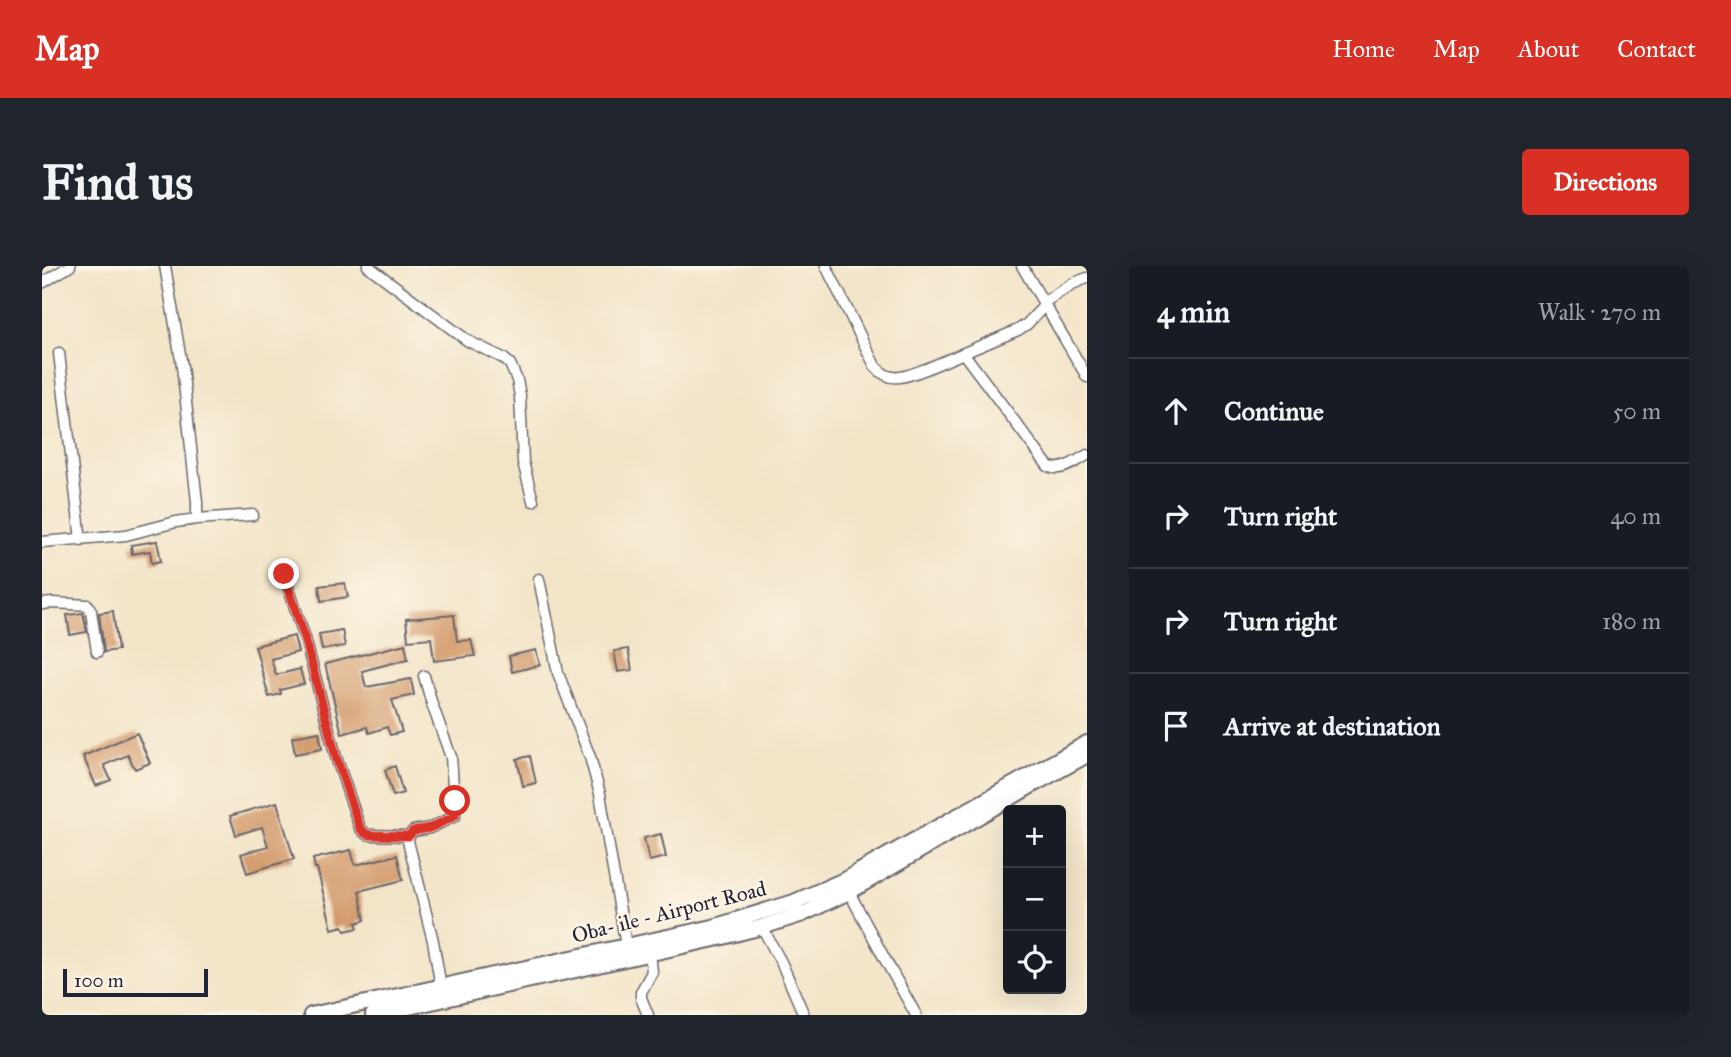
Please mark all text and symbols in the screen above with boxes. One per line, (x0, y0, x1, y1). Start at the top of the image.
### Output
text: Map (35, 29, 99, 69)
text: Home (1332, 34, 1395, 64)
text: Map (1433, 34, 1480, 64)
text: About (1518, 34, 1579, 64)
text: Contact (1617, 34, 1696, 64)
button: Directions (1522, 149, 1689, 215)
text: Find us (42, 153, 193, 212)
text: 4 min (1157, 294, 1230, 330)
text: Walk · 270 m (1538, 298, 1661, 326)
icon: ahead (1157, 392, 1195, 430)
text: Continue (1224, 395, 1324, 427)
text: 50 m (1613, 397, 1661, 425)
icon: right (1157, 497, 1195, 535)
text: Turn right (1224, 500, 1337, 532)
text: 40 m (1611, 502, 1661, 530)
route end (268, 558, 299, 589)
icon: right (1157, 602, 1195, 640)
text: Turn right (1224, 605, 1337, 637)
text: 180 m (1602, 607, 1661, 635)
icon: arrive (1157, 707, 1195, 745)
text: Arrive at destination (1224, 710, 1441, 742)
route start (439, 785, 470, 816)
map controls (1003, 805, 1066, 994)
button: + (1003, 805, 1066, 868)
button: − (1003, 868, 1066, 931)
street label: Oba- ile - Airport Road (569, 875, 769, 949)
button: locate (1003, 931, 1066, 994)
scale bar (63, 966, 208, 998)
text: 100 m (74, 969, 124, 992)

